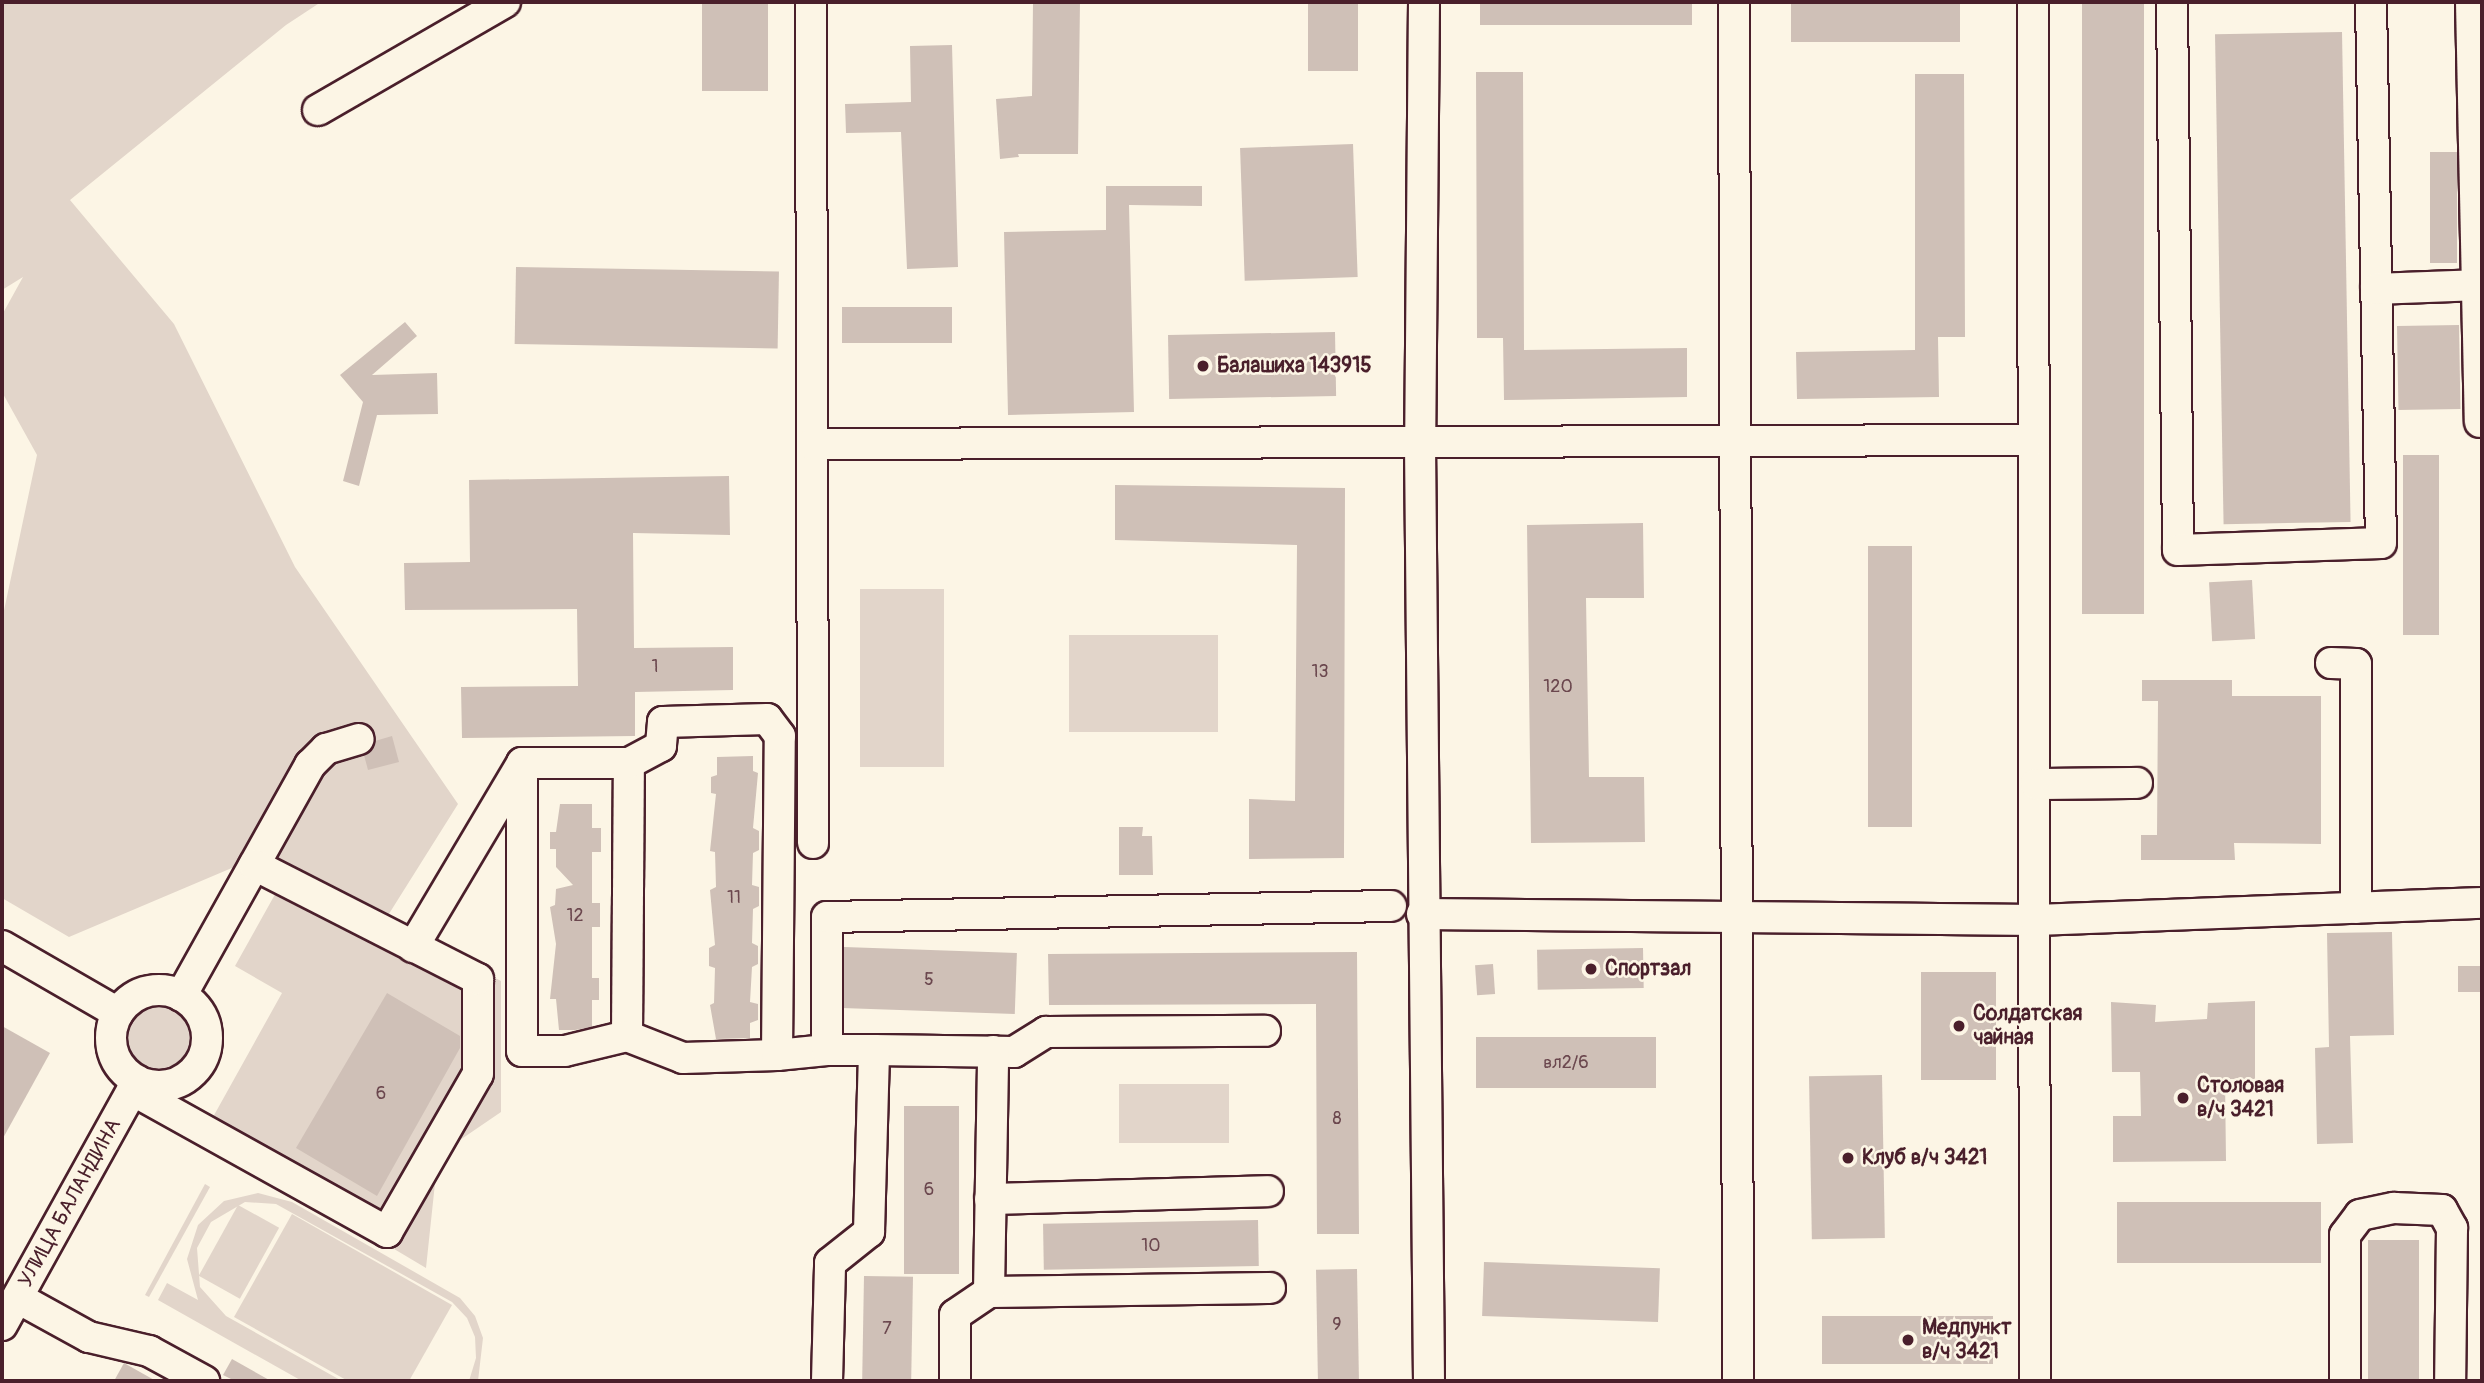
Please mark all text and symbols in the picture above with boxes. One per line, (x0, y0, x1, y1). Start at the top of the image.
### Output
place label: Балашиха 143915 (1217, 353, 1372, 379)
marker: Балашиха 143915 (1195, 358, 1211, 374)
house number: 1 (651, 656, 659, 678)
house number: 13 (1311, 661, 1329, 683)
house number: 120 (1543, 676, 1573, 698)
house number: 11 (727, 887, 741, 909)
house number: 12 (566, 905, 584, 927)
place label: Спортзал (1605, 956, 1691, 982)
marker: Спортзал (1583, 961, 1599, 977)
house number: 5 (924, 969, 934, 991)
place label: Солдатская чайная (1973, 1001, 2082, 1051)
marker: Солдатская чайная (1951, 1018, 1967, 1034)
house number: вл2/6 (1543, 1052, 1589, 1074)
place label: Столовая в/ч 3421 (2197, 1073, 2284, 1123)
house number: 6 (376, 1083, 386, 1105)
marker: Столовая в/ч 3421 (2175, 1090, 2191, 1106)
house number: 8 (1332, 1108, 1342, 1130)
street label: УЛИЦА БАЛАНДИНА (13, 1114, 127, 1292)
place label: Клуб в/ч 3421 (1862, 1145, 1988, 1171)
marker: Клуб в/ч 3421 (1840, 1150, 1856, 1166)
house number: 6 (924, 1179, 934, 1201)
house number: 10 (1141, 1235, 1161, 1257)
house number: 9 (1332, 1314, 1342, 1336)
place label: Медпункт в/ч 3421 (1922, 1315, 2012, 1365)
house number: 7 (882, 1318, 892, 1340)
marker: Медпункт в/ч 3421 (1900, 1332, 1916, 1348)

